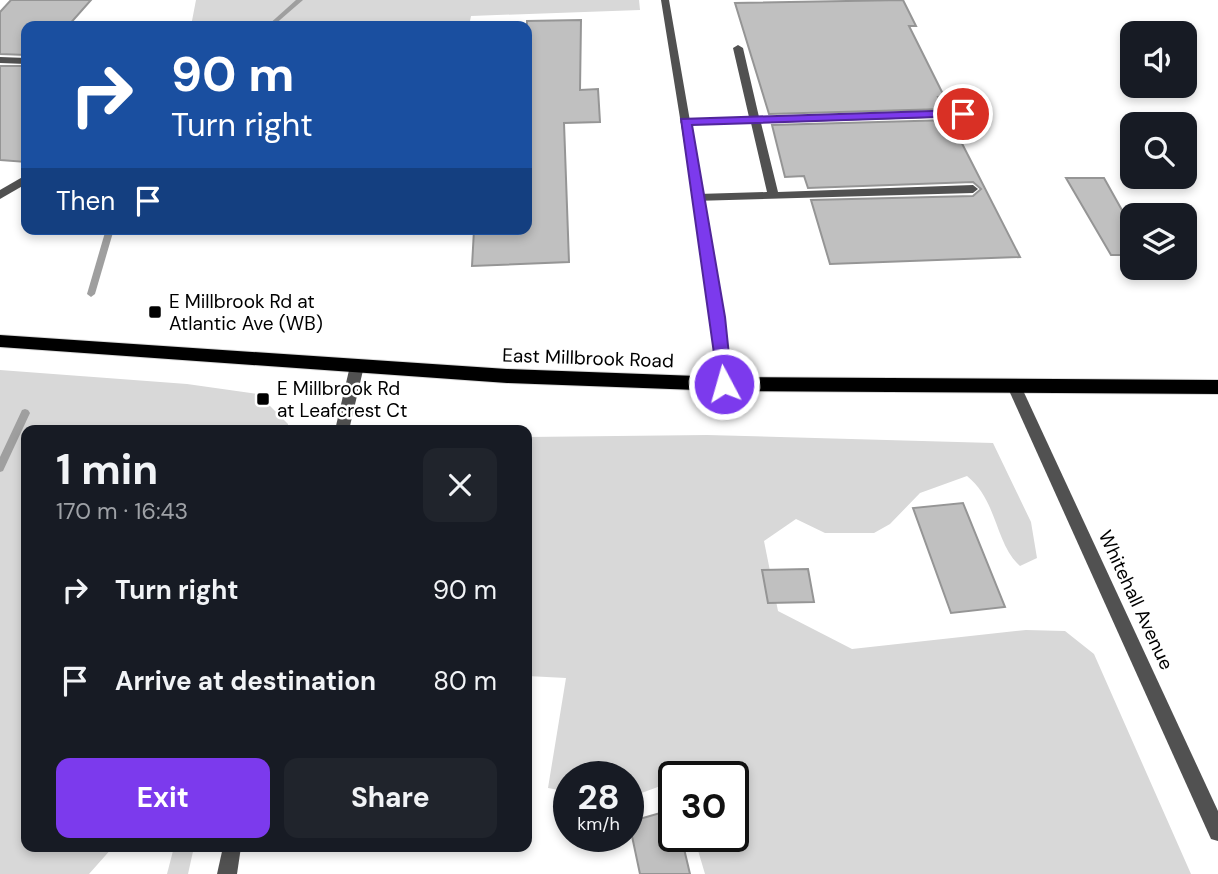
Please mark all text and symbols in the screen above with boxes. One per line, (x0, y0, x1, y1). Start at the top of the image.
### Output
map controls (1120, 21, 1197, 280)
button: sound (1120, 21, 1197, 98)
text: 90 m (171, 42, 294, 106)
icon: right (56, 49, 147, 140)
pin (933, 84, 993, 144)
icon: arrive (944, 95, 982, 133)
text: Turn right (171, 104, 313, 146)
button: search (1120, 112, 1197, 189)
icon: arrive (129, 182, 167, 220)
text: Then (56, 184, 115, 218)
button: layers (1120, 203, 1197, 280)
place label: E Millbrook Rd at Atlantic Ave (WB) (169, 289, 323, 336)
marker: E Millbrook Rd at Atlantic Ave (WB) (147, 304, 163, 320)
street label: East Millbrook Road (502, 343, 674, 373)
position arrow (687, 347, 761, 421)
place label: E Millbrook Rd at Leafcrest Ct (277, 376, 407, 423)
marker: E Millbrook Rd at Leafcrest Ct (255, 391, 271, 407)
text: 1 min (56, 442, 158, 497)
button: close (423, 448, 497, 522)
text: 170 m · 16:43 (56, 496, 188, 526)
street label: Whitehall Avenue (1093, 526, 1179, 674)
icon: right (56, 571, 94, 609)
text: Turn right (115, 573, 239, 607)
text: 90 m (433, 573, 497, 607)
icon: arrive (56, 662, 94, 700)
text: Arrive at destination (115, 664, 376, 698)
text: 80 m (433, 664, 497, 698)
button: Exit (56, 758, 270, 838)
button: Share (284, 758, 497, 838)
speed limit sign: 30 (658, 761, 749, 852)
text: 28 (577, 774, 620, 820)
text: km/h (577, 812, 620, 836)

